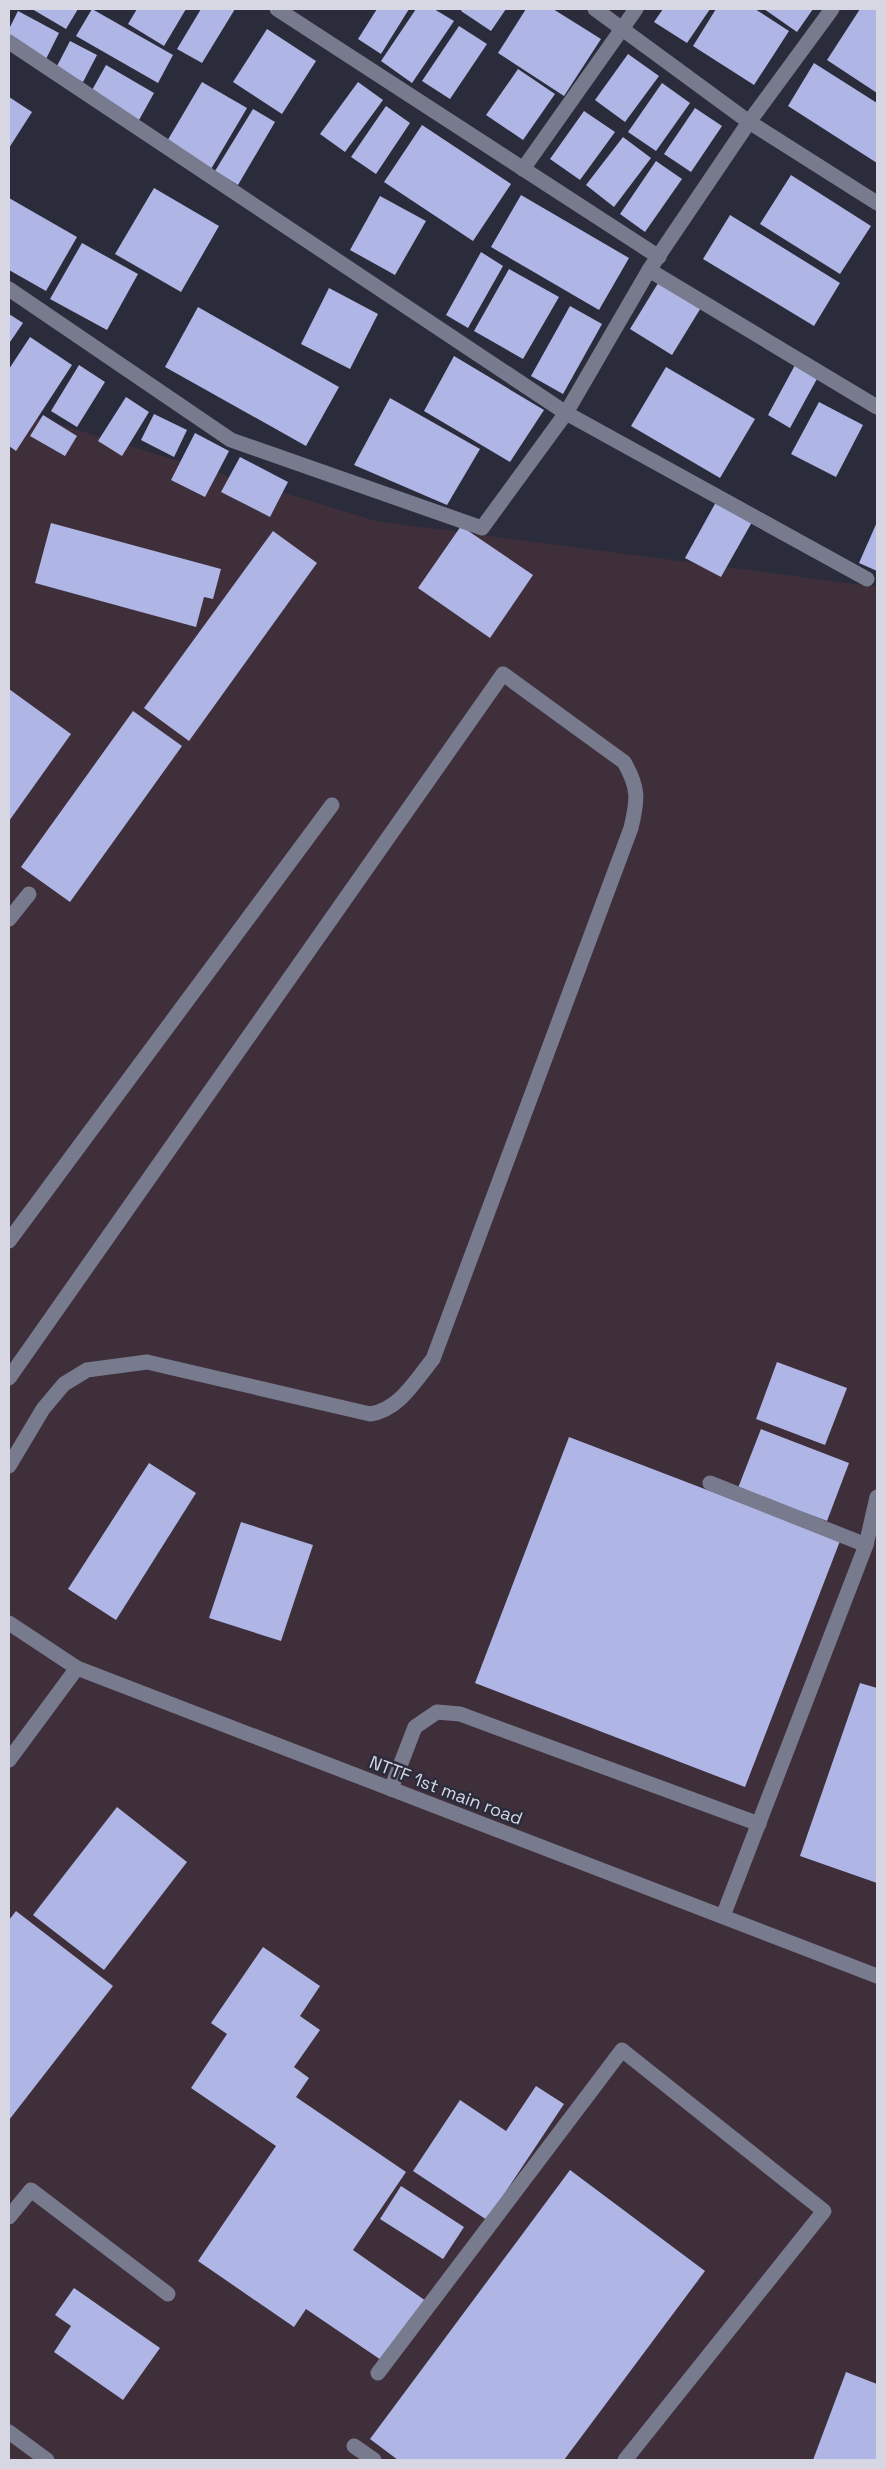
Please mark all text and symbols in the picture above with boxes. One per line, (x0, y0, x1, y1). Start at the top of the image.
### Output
street label: NTTF 1st main road (366, 1750, 526, 1830)

